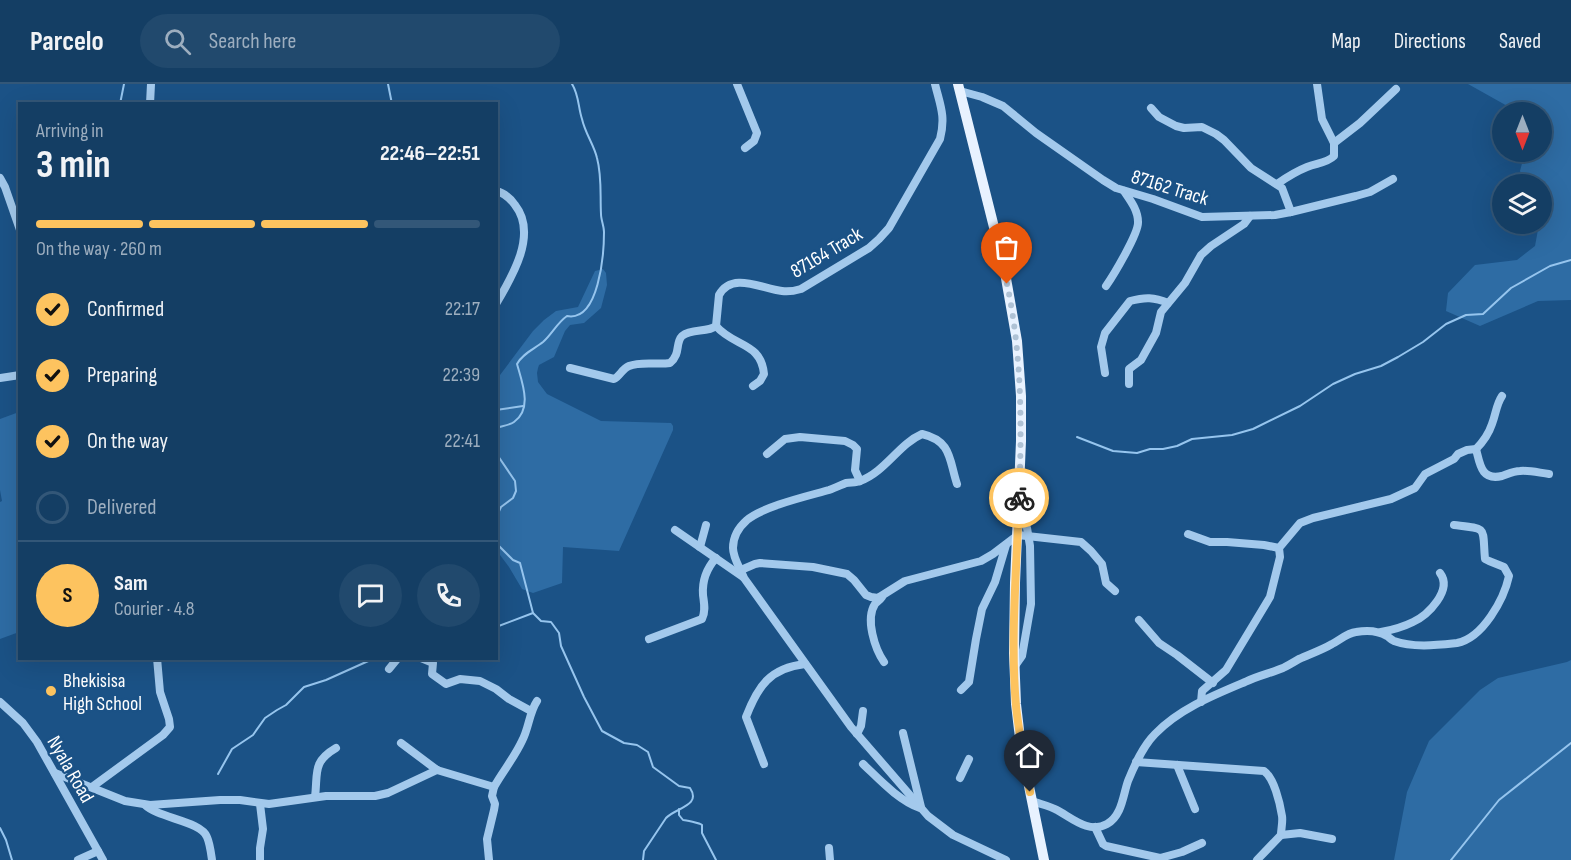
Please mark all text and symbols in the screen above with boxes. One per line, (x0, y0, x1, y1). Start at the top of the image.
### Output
search box (140, 14, 560, 68)
text: Parcelo (30, 25, 104, 58)
icon: search (161, 25, 194, 58)
text: Search here (209, 28, 296, 55)
text: Map (1331, 29, 1361, 54)
text: Directions (1394, 29, 1466, 54)
text: Saved (1499, 29, 1541, 54)
north arrow (1492, 102, 1552, 162)
map controls (1492, 102, 1552, 234)
text: Arriving in (36, 119, 104, 143)
text: 22:46–22:51 (380, 140, 480, 167)
text: 3 min (36, 142, 111, 189)
street label: 87162 Track (1128, 165, 1212, 211)
button: layers (1492, 174, 1552, 234)
street label: 87164 Track (786, 222, 867, 284)
pin (981, 222, 1032, 284)
icon: bag (990, 231, 1023, 264)
text: On the way · 260 m (36, 237, 162, 261)
icon: check (36, 293, 69, 326)
text: Confirmed (87, 296, 164, 323)
text: 22:17 (445, 297, 480, 321)
icon: check (36, 359, 69, 392)
text: Preparing (87, 362, 157, 389)
text: 22:39 (442, 363, 480, 387)
icon: check (36, 425, 69, 458)
text: On the way (87, 428, 168, 455)
text: 22:41 (444, 429, 480, 453)
courier (989, 468, 1049, 528)
icon: bike (1003, 482, 1036, 515)
text: Delivered (87, 494, 156, 521)
button: chat (339, 564, 402, 627)
button: phone (417, 564, 480, 627)
text: Sam (114, 570, 148, 597)
text: S (63, 582, 72, 609)
text: Courier · 4.8 (114, 597, 195, 621)
place label: Bhekisisa High School (63, 669, 142, 716)
marker: Bhekisisa High School (44, 684, 58, 698)
pin (1004, 730, 1055, 792)
street label: Nyala Road (41, 732, 99, 807)
icon: home (1013, 739, 1046, 772)

